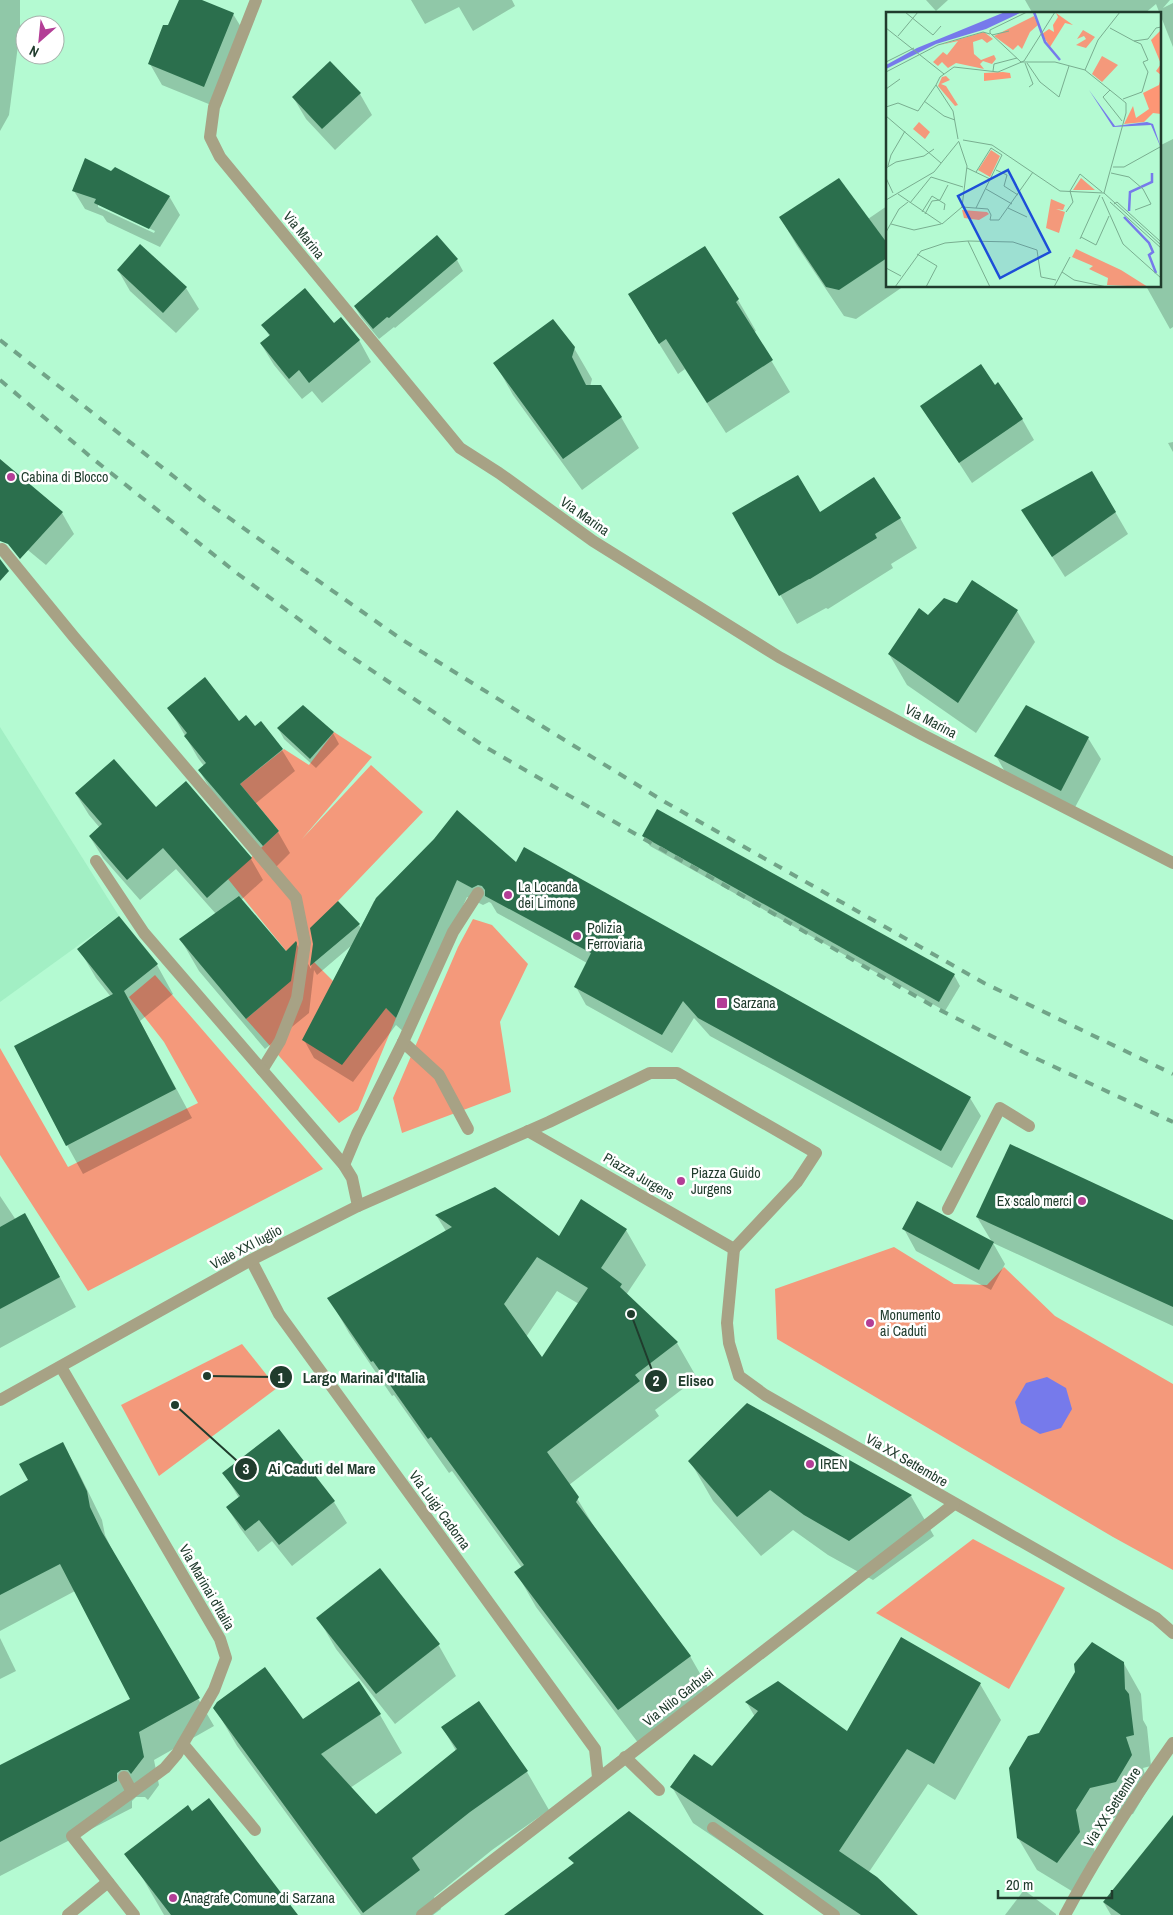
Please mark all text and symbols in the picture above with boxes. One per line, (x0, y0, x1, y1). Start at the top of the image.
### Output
inset map (886, 12, 1160, 288)
north arrow (15, 15, 65, 65)
text: N (26, 42, 42, 61)
street label: Via Marina (279, 208, 329, 263)
place label: Cabina di Blocco (21, 468, 108, 486)
marker: Cabina di Blocco (5, 471, 17, 483)
street label: Via Marina (557, 493, 614, 540)
street label: Via Marina (902, 700, 960, 742)
place label: La Locanda dei Limone (518, 878, 579, 912)
marker: La Locanda dei Limone (502, 889, 514, 901)
place label: Polizia Ferroviaria (587, 919, 643, 953)
marker: Polizia Ferroviaria (571, 930, 583, 942)
place label: Sarzana (733, 994, 776, 1012)
marker: Sarzana (715, 996, 729, 1010)
street label: Piazza Jurgens (600, 1148, 678, 1204)
place label: Piazza Guido Jurgens (691, 1164, 761, 1198)
marker: Piazza Guido Jurgens (675, 1175, 687, 1187)
place label: Ex scalo merci (997, 1192, 1072, 1210)
marker: Ex scalo merci (1076, 1195, 1088, 1207)
street label: Viale XXI luglio (207, 1221, 285, 1273)
place label: Monumento ai Caduti (880, 1306, 941, 1340)
marker: Monumento ai Caduti (864, 1317, 876, 1329)
callout: Largo Marinai d'Italia (268, 1362, 436, 1392)
callout: Eliseo (643, 1366, 724, 1396)
text: 1 (278, 1367, 285, 1388)
text: Largo Marinai d'Italia (303, 1367, 425, 1388)
text: 2 (653, 1370, 660, 1391)
text: Eliseo (678, 1370, 714, 1391)
street label: Via XX Settembre (863, 1429, 951, 1491)
callout: Ai Caduti del Mare (234, 1454, 386, 1484)
place label: IREN (820, 1455, 847, 1473)
text: 3 (243, 1458, 250, 1479)
text: Ai Caduti del Mare (268, 1458, 376, 1479)
marker: IREN (804, 1458, 816, 1470)
street label: Via Luigi Cadorna (405, 1467, 475, 1553)
street label: Via Marinai d'Italia (175, 1541, 239, 1634)
street label: Via Nilo Garbusi (639, 1664, 717, 1730)
street label: Via XX Settembre (1079, 1764, 1145, 1850)
scale bar (998, 1868, 1112, 1900)
text: 20 m (1006, 1874, 1033, 1895)
place label: Anagrafe Comune di Sarzana (182, 1889, 336, 1907)
marker: Anagrafe Comune di Sarzana (167, 1892, 179, 1904)

